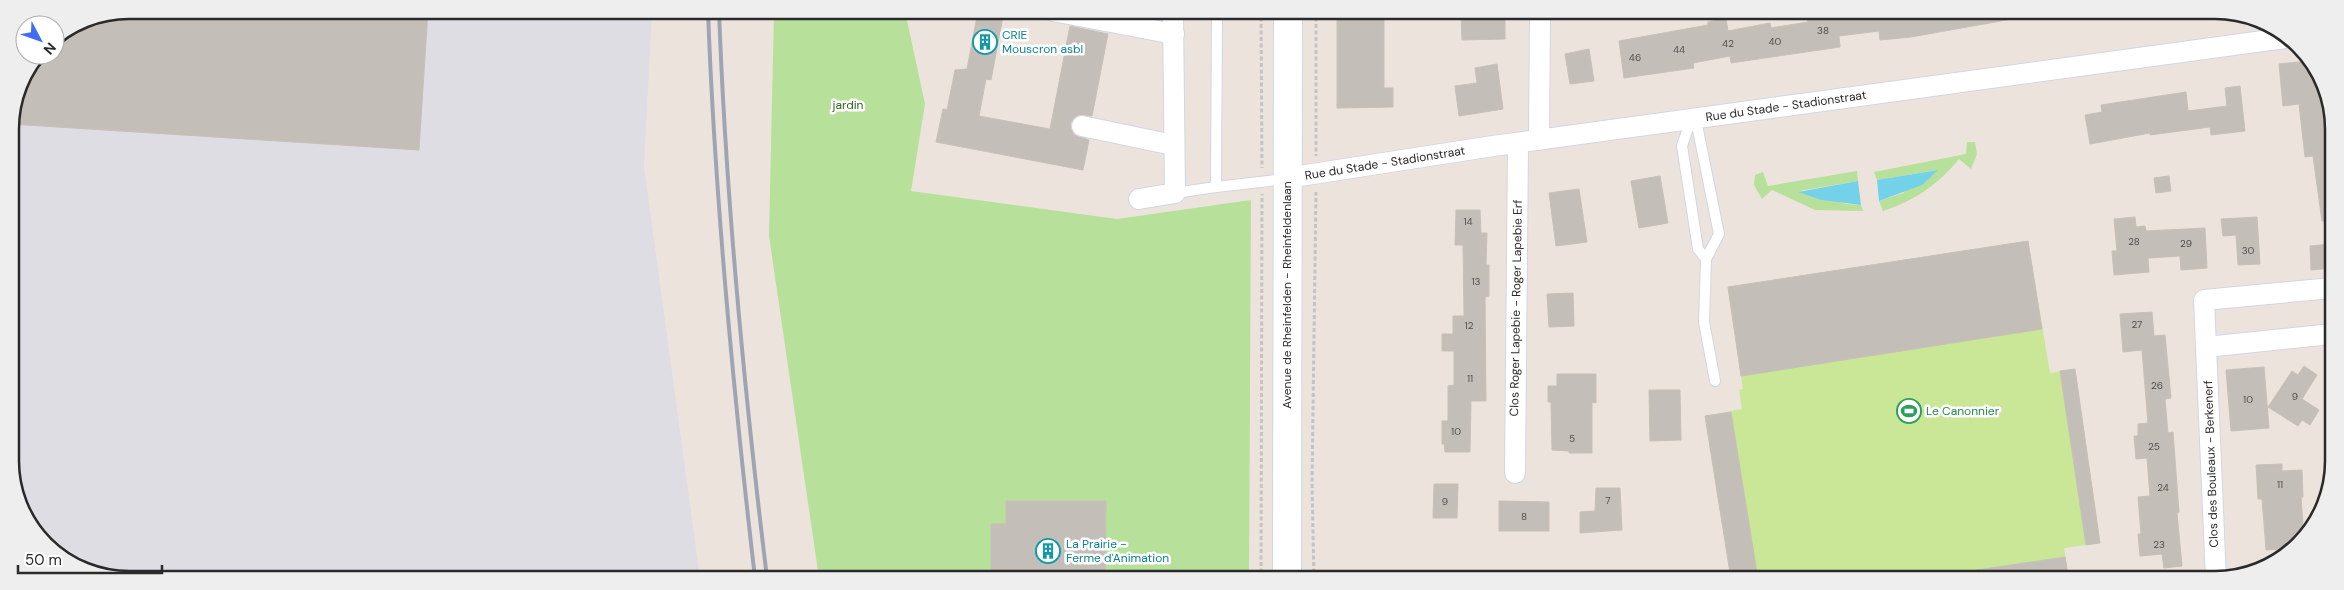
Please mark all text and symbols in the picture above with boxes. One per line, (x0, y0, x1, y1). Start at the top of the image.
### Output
north arrow (15, 15, 65, 65)
house number: 38 (1817, 24, 1829, 37)
place label: CRIE Mouscron asbl (1002, 27, 1083, 57)
building icon: CRIE Mouscron asbl (972, 29, 998, 55)
house number: 40 (1769, 35, 1782, 48)
house number: 42 (1722, 37, 1734, 50)
text: N (40, 39, 60, 58)
house number: 44 (1673, 43, 1685, 56)
house number: 46 (1629, 51, 1641, 64)
street label: Rue du Stade - Stadionstraat (1705, 87, 1868, 125)
park label: jardin (832, 97, 864, 113)
street label: Rue du Stade - Stadionstraat (1304, 142, 1467, 184)
street label: Avenue de Rheinfelden - Rheinfeldenlaan (1279, 181, 1295, 409)
street label: Clos Roger Lapebie - Roger Lapebie Erf (1506, 199, 1526, 417)
house number: 14 (1463, 215, 1473, 228)
house number: 28 (2128, 235, 2140, 248)
house number: 29 (2180, 237, 2192, 250)
house number: 30 (2242, 244, 2255, 257)
house number: 13 (1471, 275, 1481, 288)
house number: 27 (2132, 318, 2142, 331)
house number: 12 (1465, 319, 1474, 332)
house number: 11 (1467, 372, 1473, 385)
house number: 26 (2151, 379, 2163, 392)
street label: Clos des Bouleaux - Berkenerf (2200, 380, 2222, 548)
house number: 9 (2292, 390, 2298, 403)
house number: 10 (2243, 393, 2253, 406)
sports icon: Le Canonnier (1896, 398, 1922, 424)
place label: Le Canonnier (1926, 403, 2000, 419)
house number: 10 (1451, 425, 1461, 438)
house number: 5 (1569, 432, 1575, 445)
house number: 25 (2148, 440, 2160, 453)
house number: 11 (2277, 478, 2283, 491)
house number: 24 (2157, 481, 2169, 494)
house number: 7 (1605, 494, 1611, 507)
house number: 9 (1442, 495, 1448, 508)
house number: 8 (1521, 510, 1527, 523)
place label: La Prairie - Ferme d'Animation (1066, 536, 1169, 566)
building icon: La Prairie - Ferme d'Animation (1035, 538, 1061, 564)
house number: 23 (2153, 538, 2165, 551)
scale bar (18, 542, 161, 574)
text: 50 m (25, 550, 62, 570)

